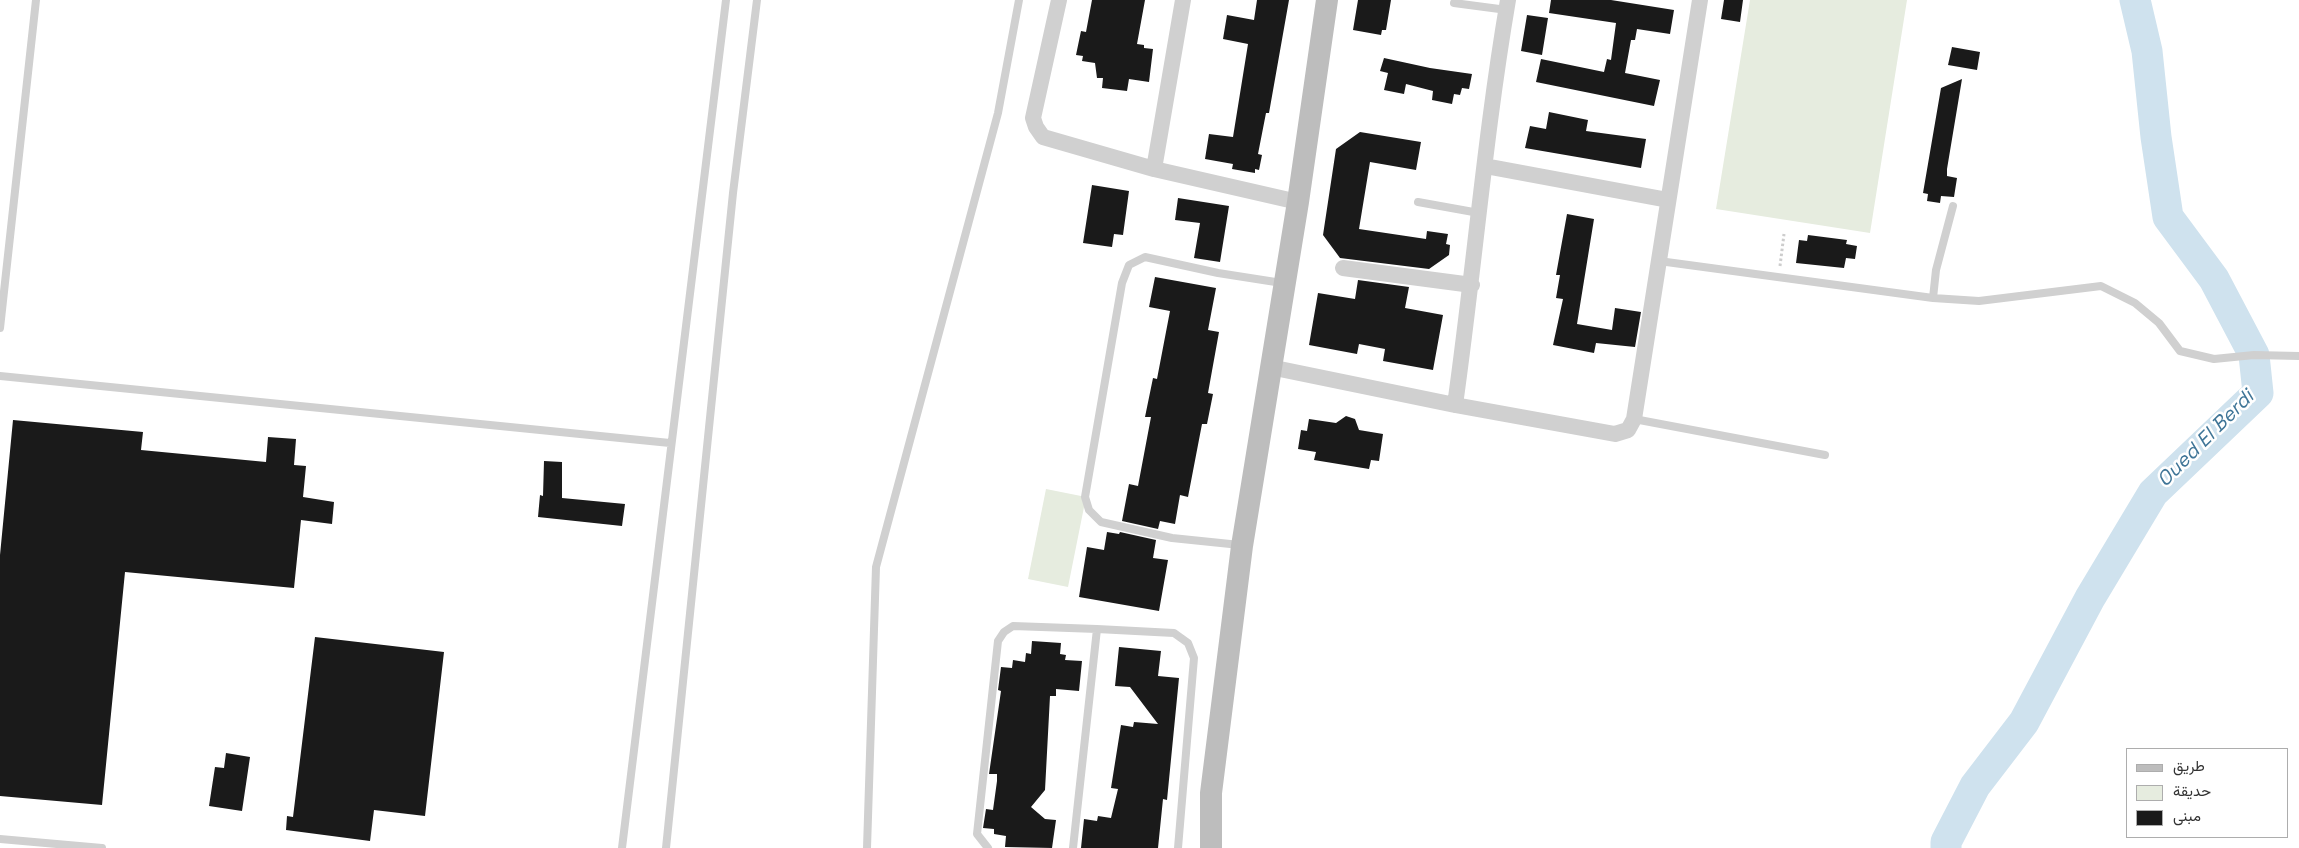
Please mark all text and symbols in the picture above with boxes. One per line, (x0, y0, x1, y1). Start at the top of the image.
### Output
water label: Oued El Berdi (2153, 386, 2259, 492)
legend (2126, 748, 2289, 838)
text: طريق (2173, 756, 2205, 775)
text: حديقة (2173, 781, 2211, 800)
text: مبنى (2173, 806, 2201, 825)

